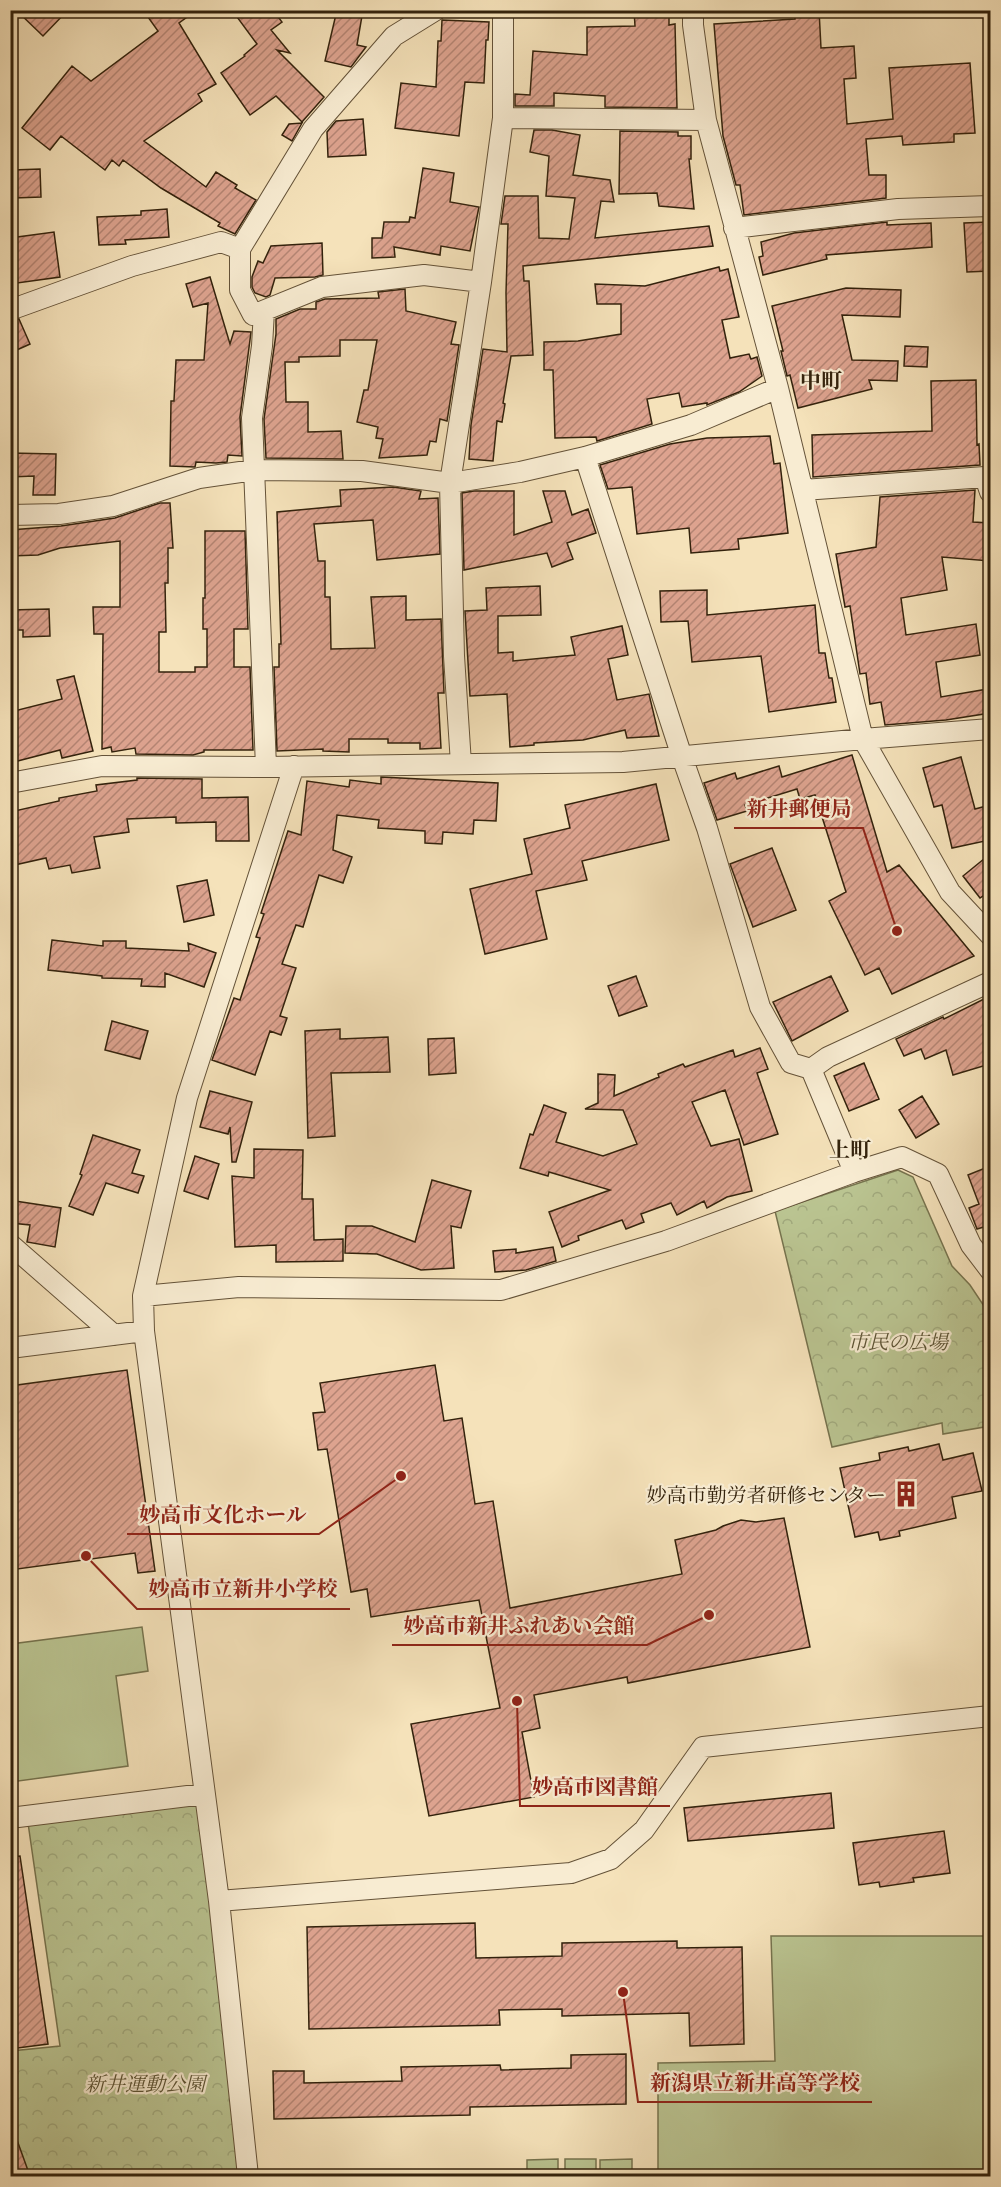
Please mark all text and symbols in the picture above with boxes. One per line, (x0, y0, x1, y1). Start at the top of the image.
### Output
district label: 中町 (800, 365, 842, 396)
callout: 新井郵便局 (734, 789, 863, 828)
text: 新井郵便局 (747, 793, 852, 824)
district label: 上町 (829, 1134, 871, 1165)
park label: 市民の広場 (848, 1327, 950, 1356)
building icon: 妙高市勤労者研修センター (891, 1479, 921, 1509)
place label: 妙高市勤労者研修センター (647, 1480, 886, 1509)
callout: 妙高市文化ホール (127, 1495, 319, 1534)
text: 妙高市文化ホール (139, 1499, 307, 1530)
callout: 妙高市立新井小学校 (137, 1570, 350, 1609)
text: 妙高市立新井小学校 (149, 1573, 338, 1604)
callout: 妙高市新井ふれあい会館 (392, 1606, 647, 1645)
text: 妙高市新井ふれあい会館 (404, 1610, 635, 1641)
callout: 妙高市図書館 (520, 1767, 670, 1806)
text: 妙高市図書館 (532, 1771, 658, 1802)
callout: 新潟県立新井高等学校 (638, 2063, 872, 2102)
text: 新潟県立新井高等学校 (650, 2067, 860, 2098)
park label: 新井運動公園 (85, 2069, 208, 2098)

